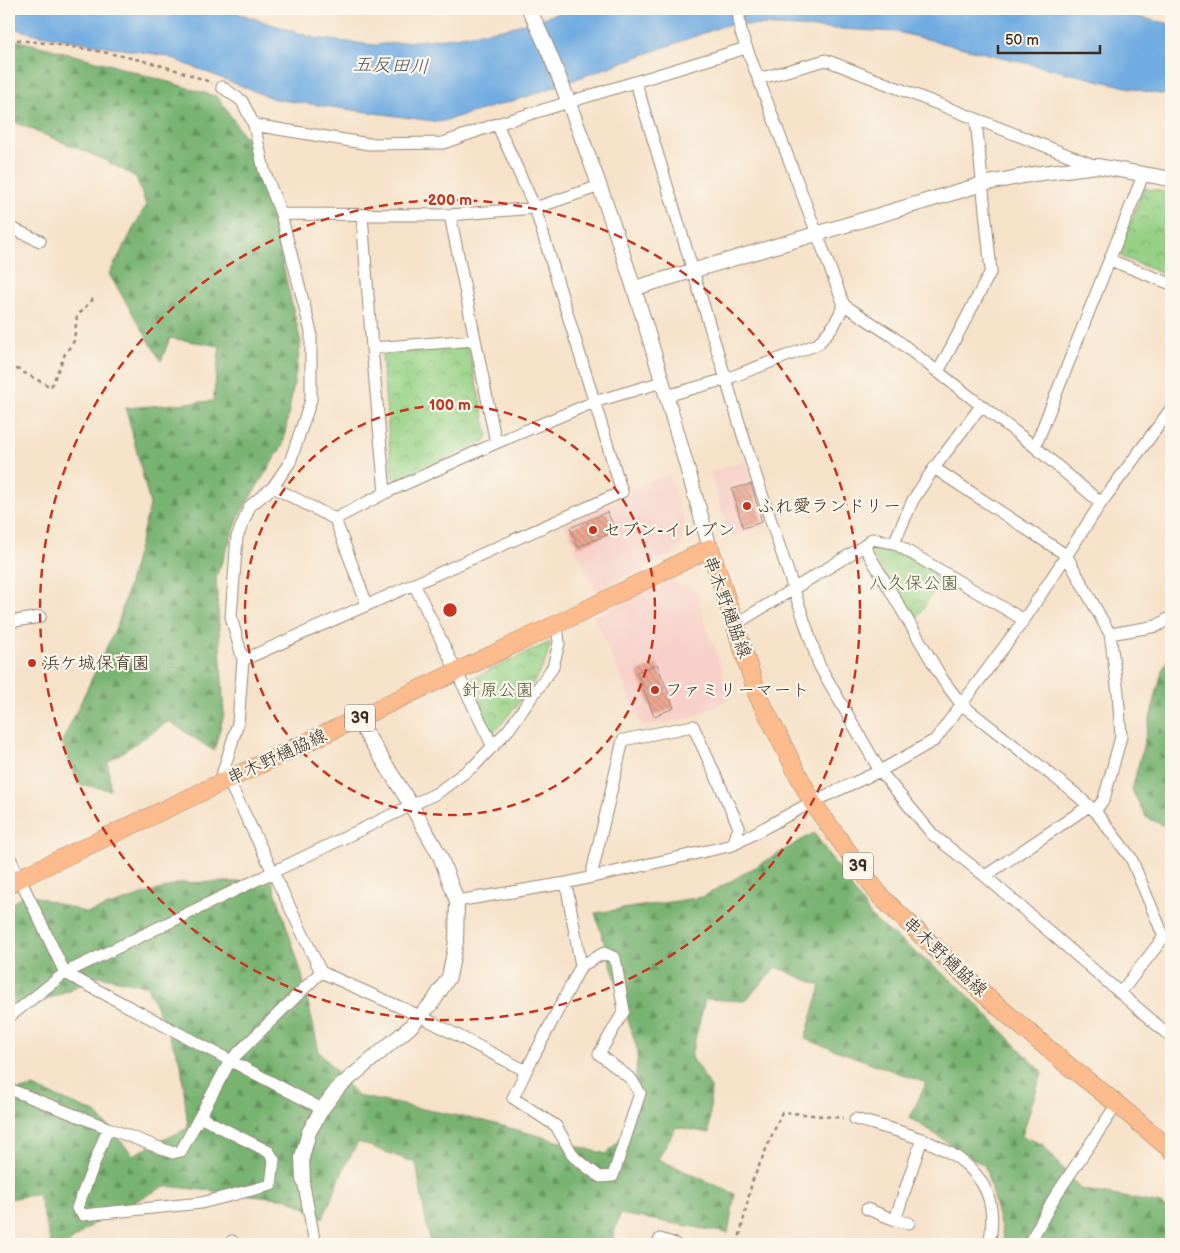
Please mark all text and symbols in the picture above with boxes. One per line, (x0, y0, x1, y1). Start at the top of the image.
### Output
scale bar (998, 22, 1100, 54)
text: 50 m (1005, 31, 1039, 50)
water label: 五反田川 (353, 53, 429, 79)
text: 200 m (428, 191, 472, 210)
text: 100 m (429, 396, 471, 415)
place label: ふれ愛ランドリー (757, 496, 901, 517)
marker: ふれ愛ランドリー (741, 500, 753, 512)
place label: セブン-イレブン (603, 520, 736, 541)
marker: セブン-イレブン (587, 524, 599, 536)
street label: 串木野樋脇線 (699, 553, 755, 661)
park label: 八久保公園 (869, 573, 959, 594)
centre of rings (441, 601, 459, 619)
place label: 浜ケ城保育園 (42, 653, 150, 674)
marker: 浜ケ城保育園 (26, 657, 38, 669)
park label: 針原公園 (462, 680, 534, 701)
place label: ファミリーマート (665, 680, 809, 701)
marker: ファミリーマート (649, 684, 661, 696)
road number: 39 (345, 704, 375, 731)
street label: 串木野樋脇線 (224, 725, 330, 789)
road number: 39 (843, 852, 873, 879)
street label: 串木野樋脇線 (898, 912, 992, 1002)

